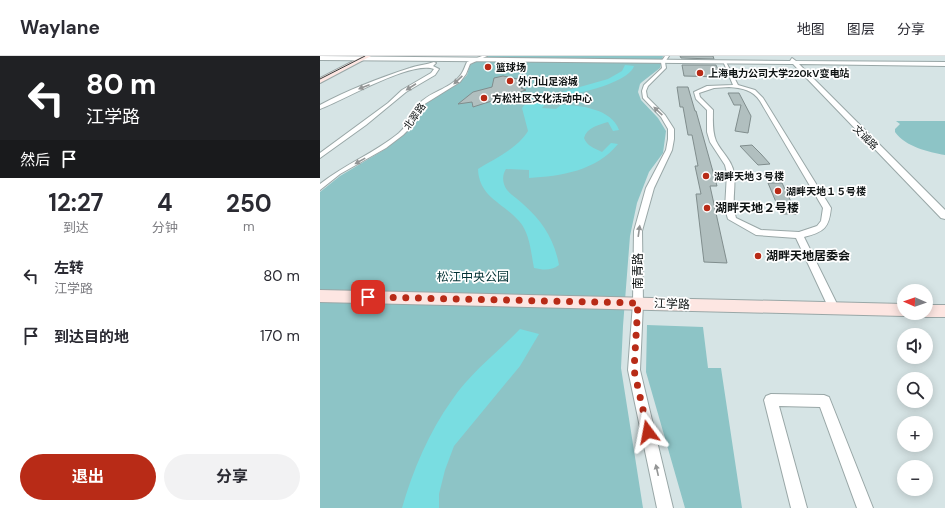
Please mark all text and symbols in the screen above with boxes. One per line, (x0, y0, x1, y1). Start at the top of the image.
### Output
text: Waylane (20, 15, 100, 40)
text: 地图 (797, 20, 825, 38)
text: 图层 (847, 20, 875, 38)
text: 分享 (897, 20, 925, 38)
place label: 篮球场 (496, 61, 526, 74)
marker: 篮球场 (483, 62, 493, 72)
text: 80 m (86, 66, 156, 103)
place label: 上海电力公司大学220kV变电站 (708, 67, 849, 80)
marker: 上海电力公司大学220kV变电站 (695, 68, 705, 78)
icon: left (20, 72, 72, 124)
place label: 外门山足浴城 (518, 75, 578, 88)
one-way arrow (453, 76, 463, 85)
marker: 外门山足浴城 (505, 76, 515, 86)
one-way arrow (406, 83, 416, 91)
one-way arrow (358, 85, 370, 91)
place label: 方松社区文化活动中心 (492, 92, 592, 105)
marker: 方松社区文化活动中心 (479, 93, 489, 103)
street label: 北翠路 (400, 100, 428, 132)
text: 江学路 (86, 105, 140, 129)
one-way arrow (653, 107, 663, 116)
street label: 文诚路 (850, 122, 881, 153)
icon: arrive (58, 148, 80, 170)
text: 然后 (20, 150, 50, 170)
one-way arrow (354, 158, 366, 165)
place label: 湖畔天地３号楼 (714, 170, 784, 183)
marker: 湖畔天地３号楼 (701, 171, 711, 181)
place label: 湖畔天地１５号楼 (786, 185, 866, 198)
marker: 湖畔天地１５号楼 (773, 186, 783, 196)
text: 12:27 (48, 187, 104, 218)
text: 4 (157, 187, 173, 218)
text: 250 (226, 188, 272, 219)
place label: 湖畔天地２号楼 (715, 200, 799, 216)
marker: 湖畔天地２号楼 (702, 203, 712, 213)
text: m (243, 218, 255, 235)
text: 到达 (63, 219, 89, 236)
text: 分钟 (152, 219, 178, 236)
one-way arrow (636, 225, 642, 237)
place label: 湖畔天地居委会 (766, 248, 850, 264)
marker: 湖畔天地居委会 (753, 251, 763, 261)
street label: 南青路 (630, 253, 646, 289)
text: 左转 (54, 258, 84, 278)
icon: left (20, 265, 42, 287)
text: 80 m (263, 266, 300, 286)
park label: 松江中央公园 (437, 269, 509, 285)
text: 江学路 (54, 280, 93, 297)
pin (351, 280, 385, 314)
north arrow (897, 284, 933, 320)
map controls (897, 284, 933, 496)
icon: arrive (357, 286, 379, 308)
street label: 江学路 (654, 295, 690, 313)
icon: arrive (20, 325, 42, 347)
text: 170 m (260, 326, 300, 346)
text: 到达目的地 (54, 327, 129, 347)
button: sound (897, 328, 933, 364)
button: search (897, 372, 933, 408)
position arrow (627, 411, 669, 453)
button: + (897, 416, 933, 452)
button: 退出 (20, 454, 156, 500)
button: 分享 (164, 454, 300, 500)
button: − (897, 460, 933, 496)
one-way arrow (653, 464, 659, 476)

